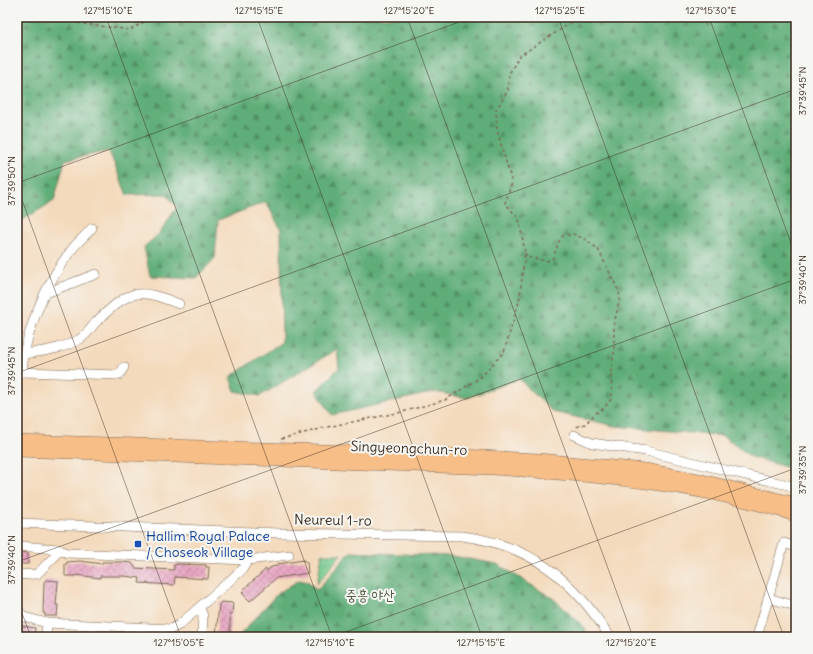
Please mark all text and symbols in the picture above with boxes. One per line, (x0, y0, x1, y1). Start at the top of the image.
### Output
text: 127°15'10"E (83, 4, 133, 17)
text: 127°15'15"E (235, 4, 283, 17)
text: 127°15'20"E (384, 4, 434, 17)
text: 127°15'25"E (535, 4, 585, 17)
text: 127°15'30"E (686, 4, 737, 17)
text: 37°39'45"N (796, 67, 809, 115)
text: 37°39'50"N (5, 156, 18, 206)
text: 37°39'40"N (796, 255, 809, 305)
text: 37°39'45"N (5, 347, 18, 395)
street label: Singyeongchun-ro (350, 437, 468, 459)
text: 37°39'35"N (796, 445, 809, 495)
street label: Neureul 1-ro (294, 510, 372, 530)
place label: Hallim Royal Palace / Choseok Village (146, 527, 270, 561)
text: 37°39'40"N (5, 535, 18, 585)
marker: Hallim Royal Palace / Choseok Village (133, 539, 143, 549)
park label: 중흥 야산 (346, 586, 395, 604)
text: 127°15'05"E (154, 636, 205, 649)
text: 127°15'10"E (305, 636, 355, 649)
text: 127°15'15"E (457, 636, 505, 649)
text: 127°15'20"E (606, 636, 656, 649)

